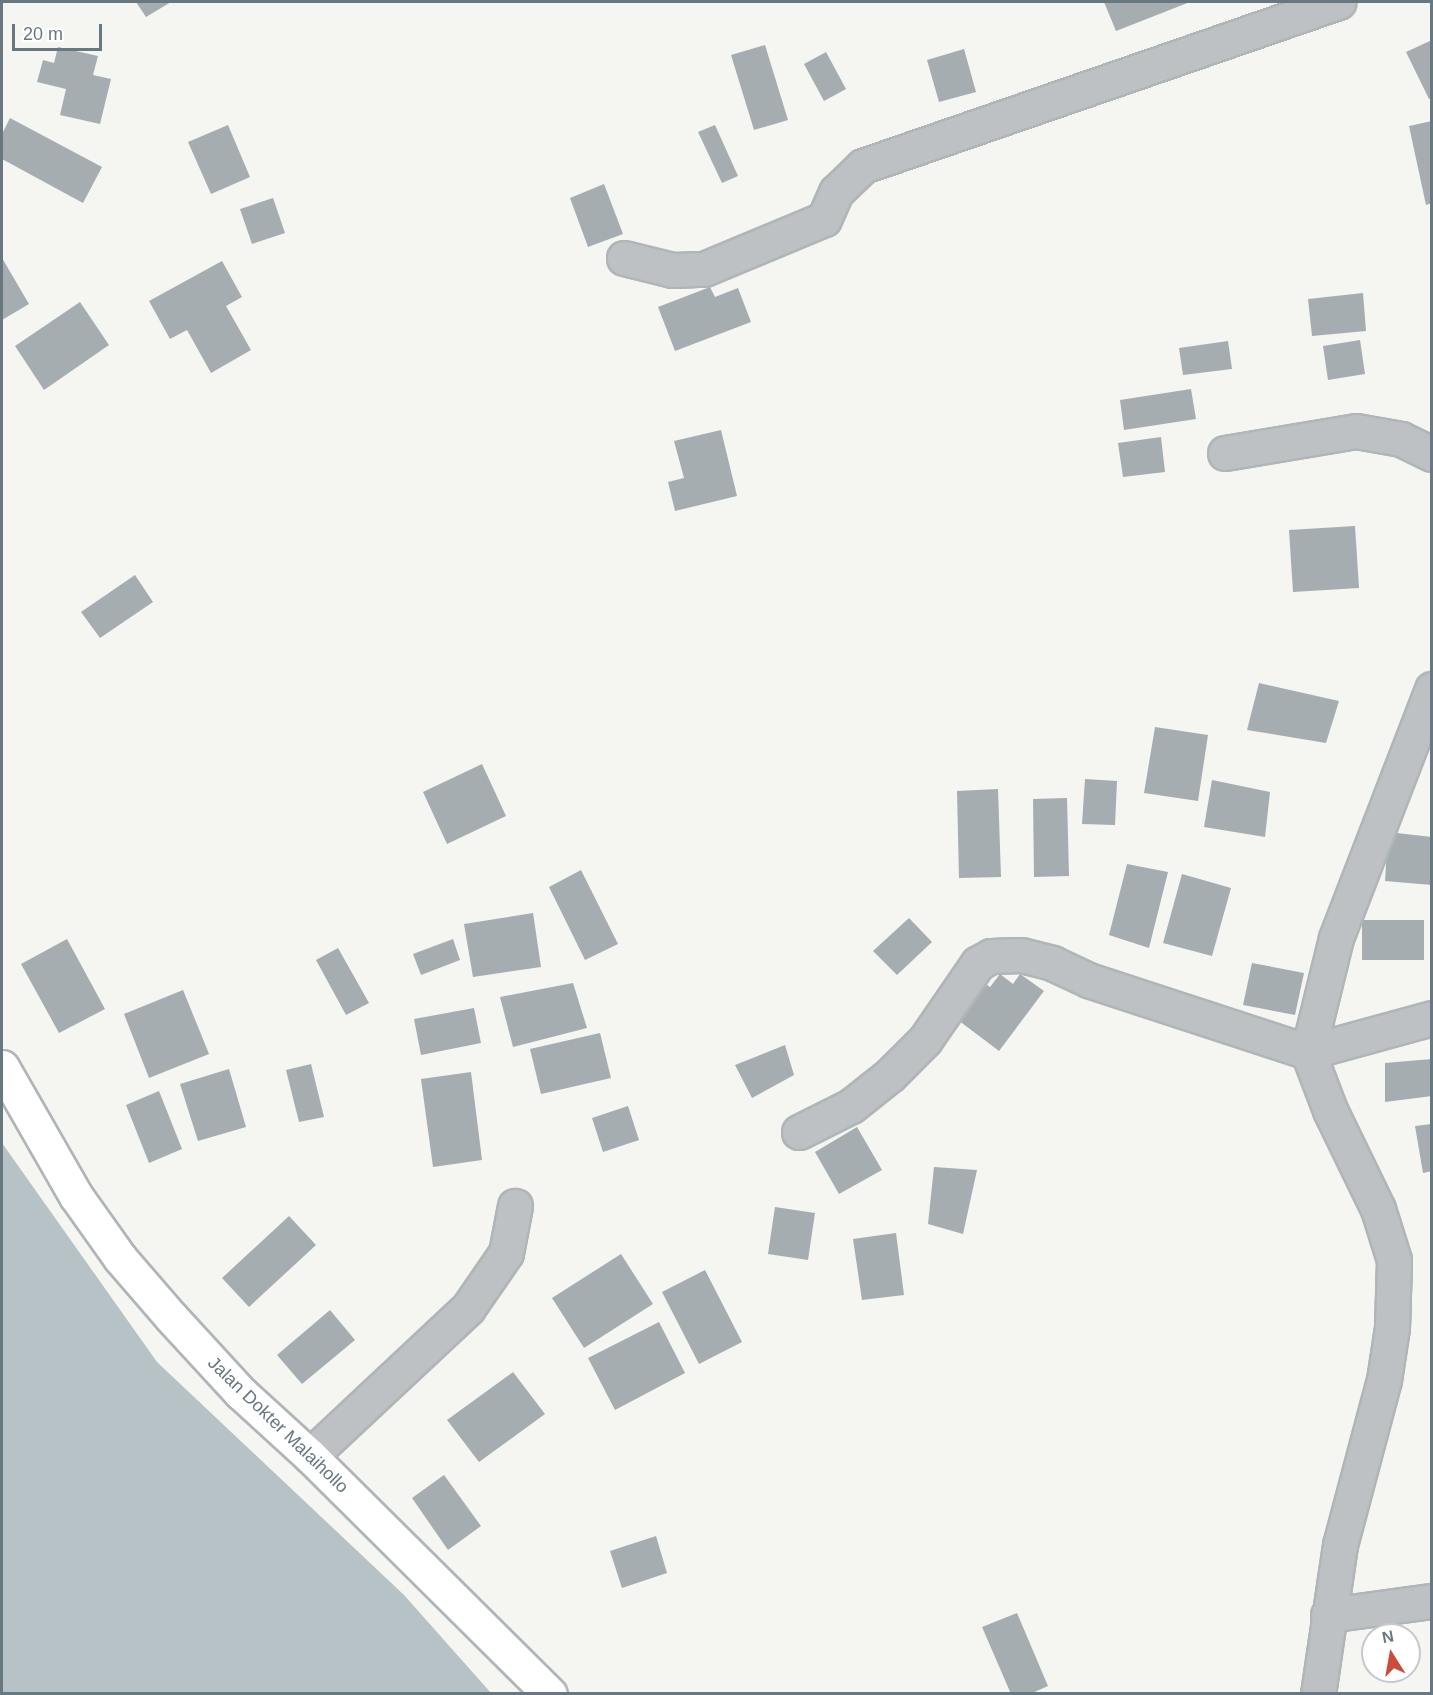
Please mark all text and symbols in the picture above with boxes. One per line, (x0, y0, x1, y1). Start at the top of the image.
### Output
scale bar (15, 12, 105, 50)
text: 20 m (23, 24, 63, 44)
street label: Jalan Dokter Malaihollo (203, 1352, 353, 1498)
north arrow (1361, 1623, 1421, 1683)
text: N (1381, 1627, 1395, 1646)

